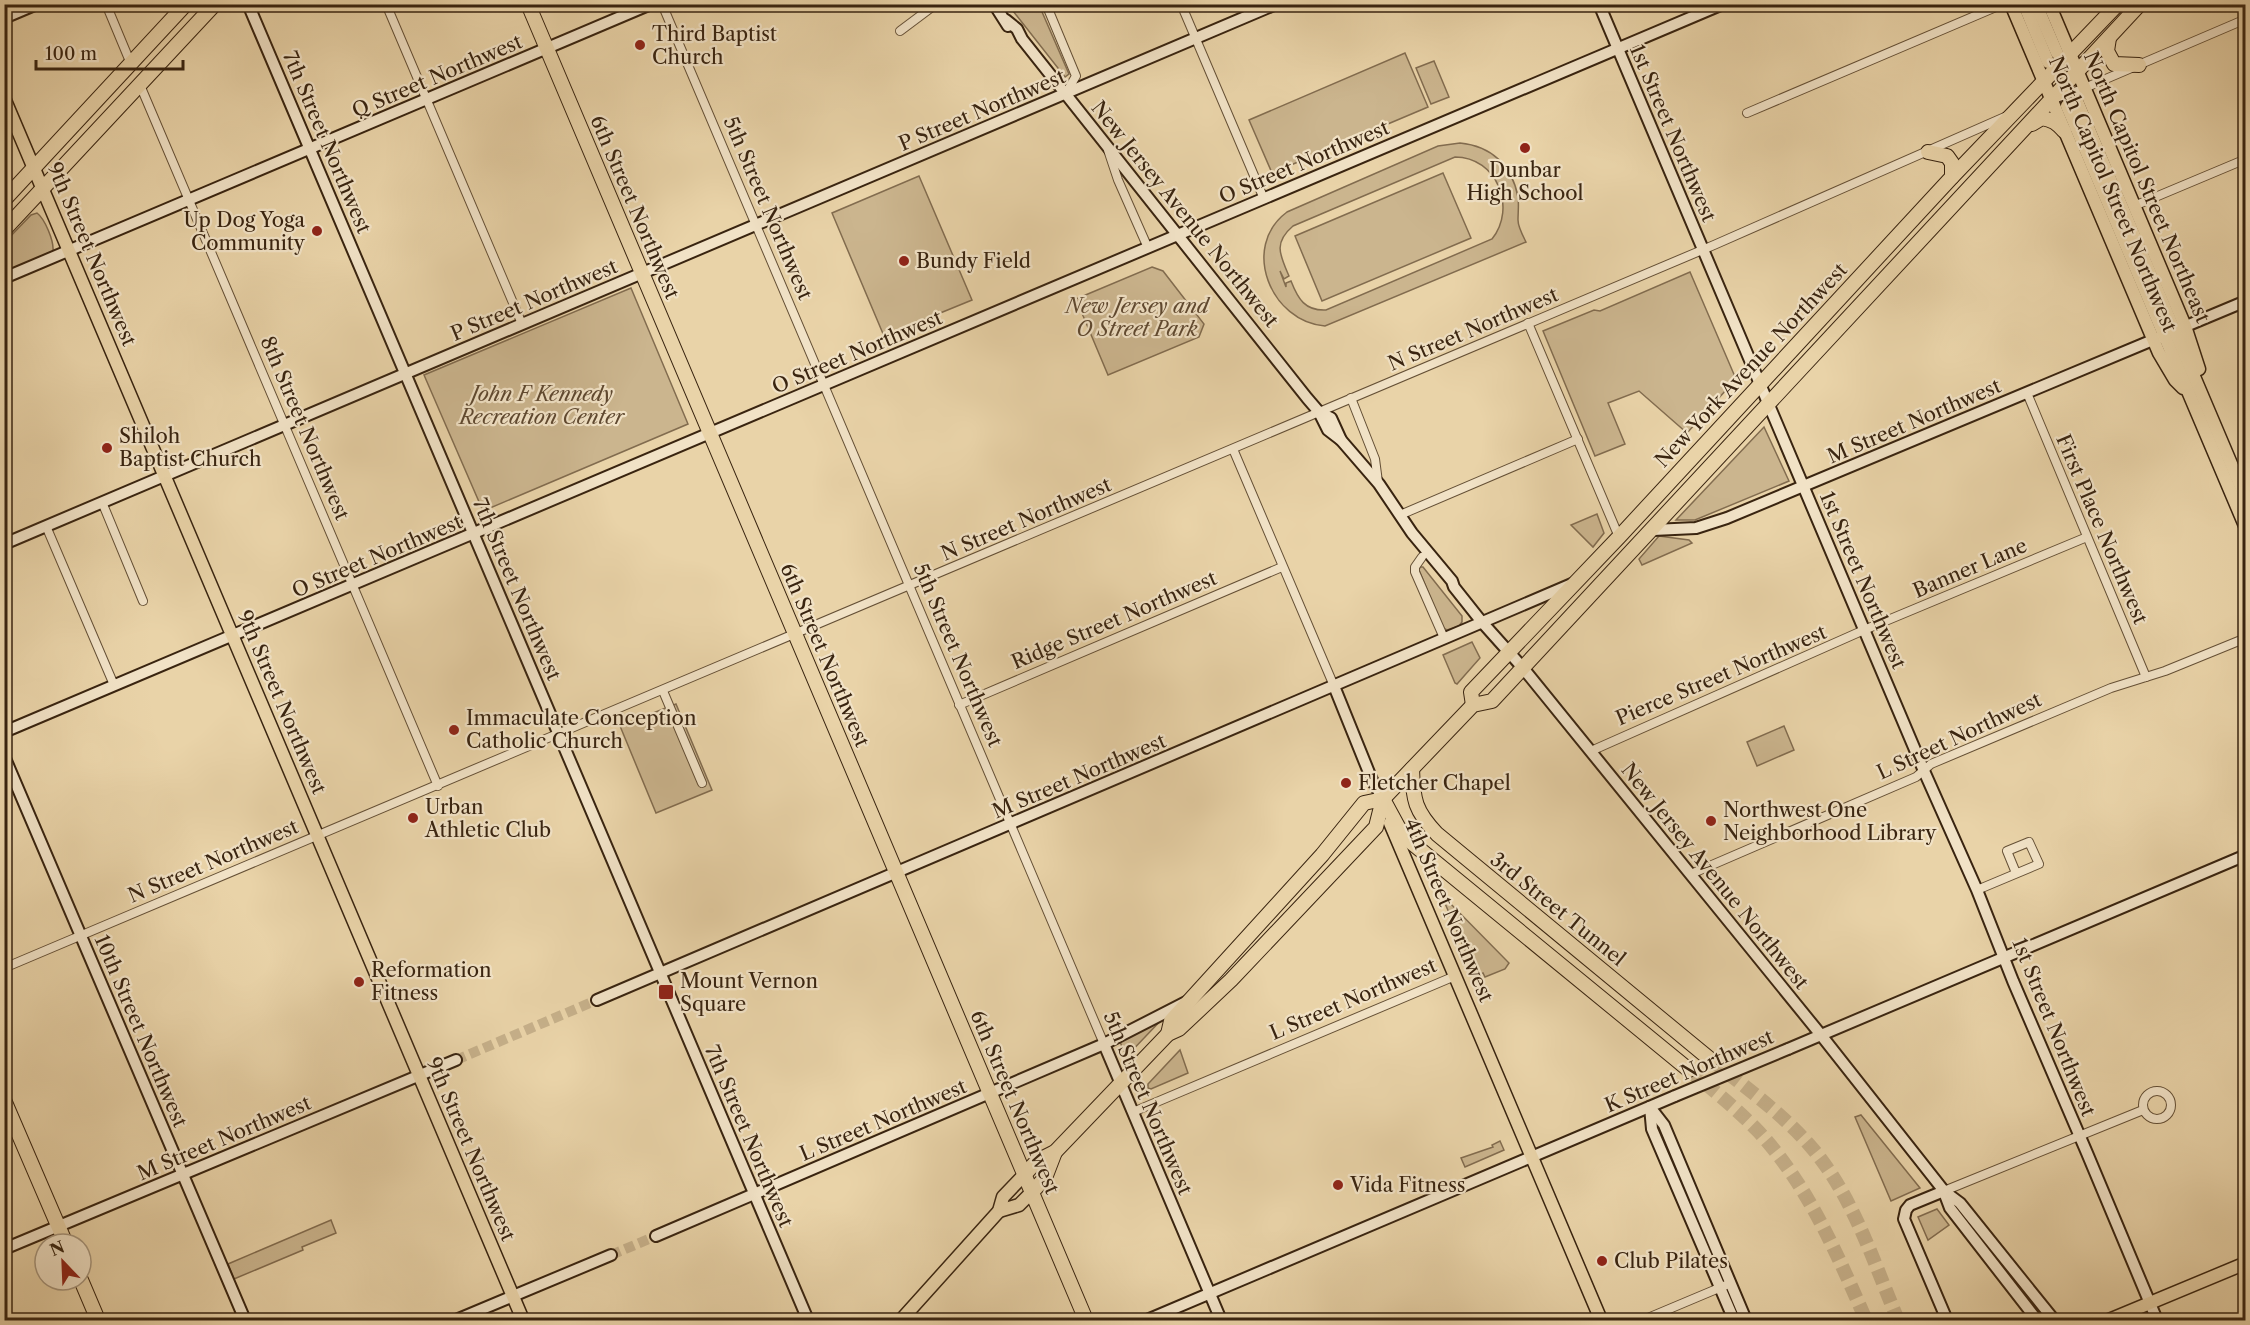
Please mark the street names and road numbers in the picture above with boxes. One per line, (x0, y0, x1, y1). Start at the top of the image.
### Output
street label: Q Street Northwest (348, 29, 526, 123)
street label: 1st Street Northwest (1625, 41, 1721, 225)
street label: 7th Street Northwest (278, 47, 376, 237)
street label: North Capitol Street Northeast (2079, 48, 2215, 326)
street label: North Capitol Street Northwest (2044, 53, 2182, 335)
street label: P Street Northwest (895, 64, 1069, 156)
street label: New Jersey Avenue Northwest (1086, 96, 1284, 332)
street label: 6th Street Northwest (585, 112, 685, 302)
street label: 5th Street Northwest (719, 113, 817, 303)
street label: O Street Northwest (1215, 115, 1393, 209)
street label: 9th Street Northwest (42, 159, 142, 349)
street label: P Street Northwest (447, 254, 621, 346)
street label: New York Avenue Northwest (1650, 258, 1852, 472)
street label: N Street Northwest (1384, 282, 1562, 376)
street label: O Street Northwest (768, 305, 946, 399)
street label: 8th Street Northwest (255, 332, 355, 524)
street label: M Street Northwest (1824, 374, 2004, 468)
street label: First Place Northwest (2051, 430, 2153, 628)
street label: N Street Northwest (937, 472, 1115, 566)
street label: 1st Street Northwest (1815, 488, 1911, 672)
street label: 7th Street Northwest (468, 494, 566, 684)
street label: O Street Northwest (288, 509, 466, 603)
street label: Banner Lane (1909, 533, 2031, 603)
street label: 6th Street Northwest (775, 560, 875, 750)
street label: 5th Street Northwest (909, 560, 1007, 750)
street label: Ridge Street Northwest (1008, 566, 1220, 674)
street label: 9th Street Northwest (232, 607, 332, 797)
street label: Pierce Street Northwest (1612, 620, 1830, 730)
street label: L Street Northwest (1873, 687, 2045, 785)
street label: M Street Northwest (989, 729, 1169, 823)
street label: New Jersey Avenue Northwest (1616, 758, 1814, 994)
street label: N Street Northwest (124, 814, 302, 908)
street label: 4th Street Northwest (1399, 815, 1499, 1005)
street label: 3rd Street Tunnel (1486, 847, 1630, 971)
street label: 10th Street Northwest (90, 931, 192, 1131)
street label: 1st Street Northwest (2007, 934, 2101, 1120)
street label: L Street Northwest (1266, 953, 1440, 1045)
street label: 6th Street Northwest (965, 1007, 1065, 1197)
street label: 5th Street Northwest (1099, 1008, 1197, 1198)
street label: K Street Northwest (1601, 1025, 1777, 1117)
street label: 7th Street Northwest (700, 1041, 798, 1231)
street label: 9th Street Northwest (421, 1054, 521, 1244)
street label: L Street Northwest (796, 1074, 970, 1166)
street label: M Street Northwest (134, 1091, 314, 1185)

